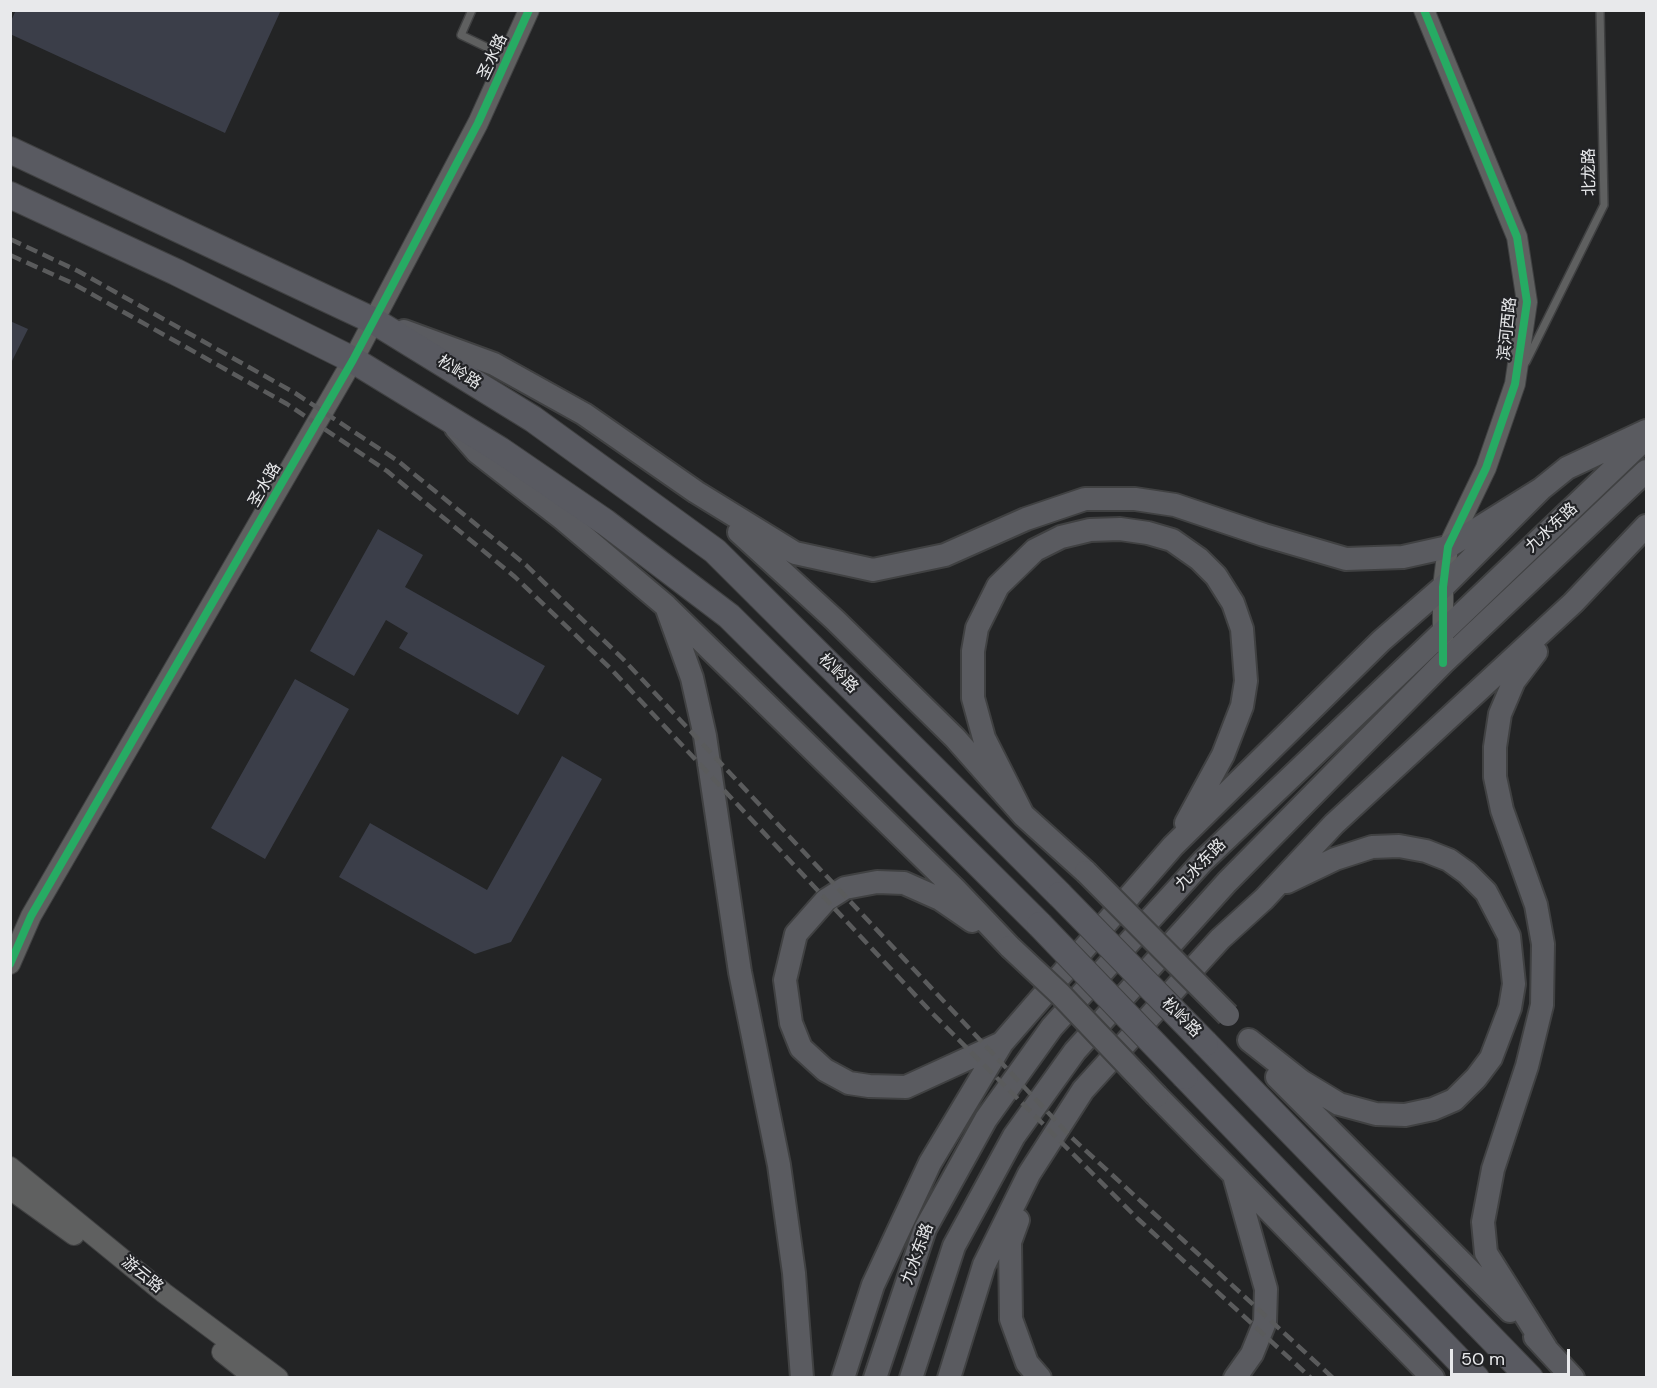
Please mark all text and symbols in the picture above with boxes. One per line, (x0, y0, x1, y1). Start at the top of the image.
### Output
street label: 圣水路 (474, 31, 512, 83)
street label: 北龙路 (1580, 148, 1600, 196)
street label: 滨河西路 (1495, 296, 1521, 362)
street label: 松岭路 (434, 352, 484, 394)
street label: 圣水路 (245, 459, 285, 511)
street label: 九水东路 (1522, 499, 1582, 557)
street label: 松岭路 (814, 650, 862, 698)
street label: 九水东路 (1172, 835, 1230, 895)
street label: 松岭路 (1157, 994, 1205, 1042)
street label: 九水东路 (898, 1221, 938, 1287)
street label: 游云路 (117, 1252, 167, 1298)
scale bar (1453, 1337, 1573, 1375)
text: 50 m (1461, 1347, 1505, 1371)

